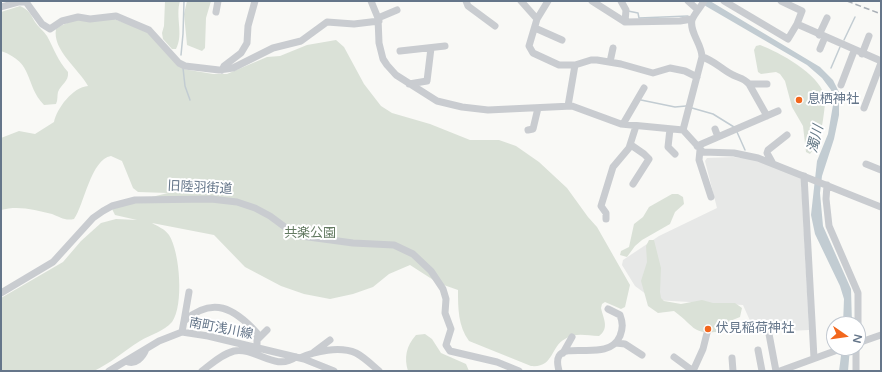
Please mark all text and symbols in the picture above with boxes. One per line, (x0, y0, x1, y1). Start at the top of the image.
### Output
place label: 息栖神社 (807, 92, 859, 108)
marker: 息栖神社 (794, 95, 804, 105)
water label: 濁川 (804, 123, 828, 155)
street label: 旧陸羽街道 (167, 179, 233, 197)
park label: 共楽公園 (284, 226, 336, 242)
street label: 南町浅川線 (188, 315, 254, 343)
north arrow (826, 316, 866, 356)
place label: 伏見稲荷神社 (716, 321, 794, 337)
marker: 伏見稲荷神社 (703, 324, 713, 334)
text: N (850, 333, 865, 344)

